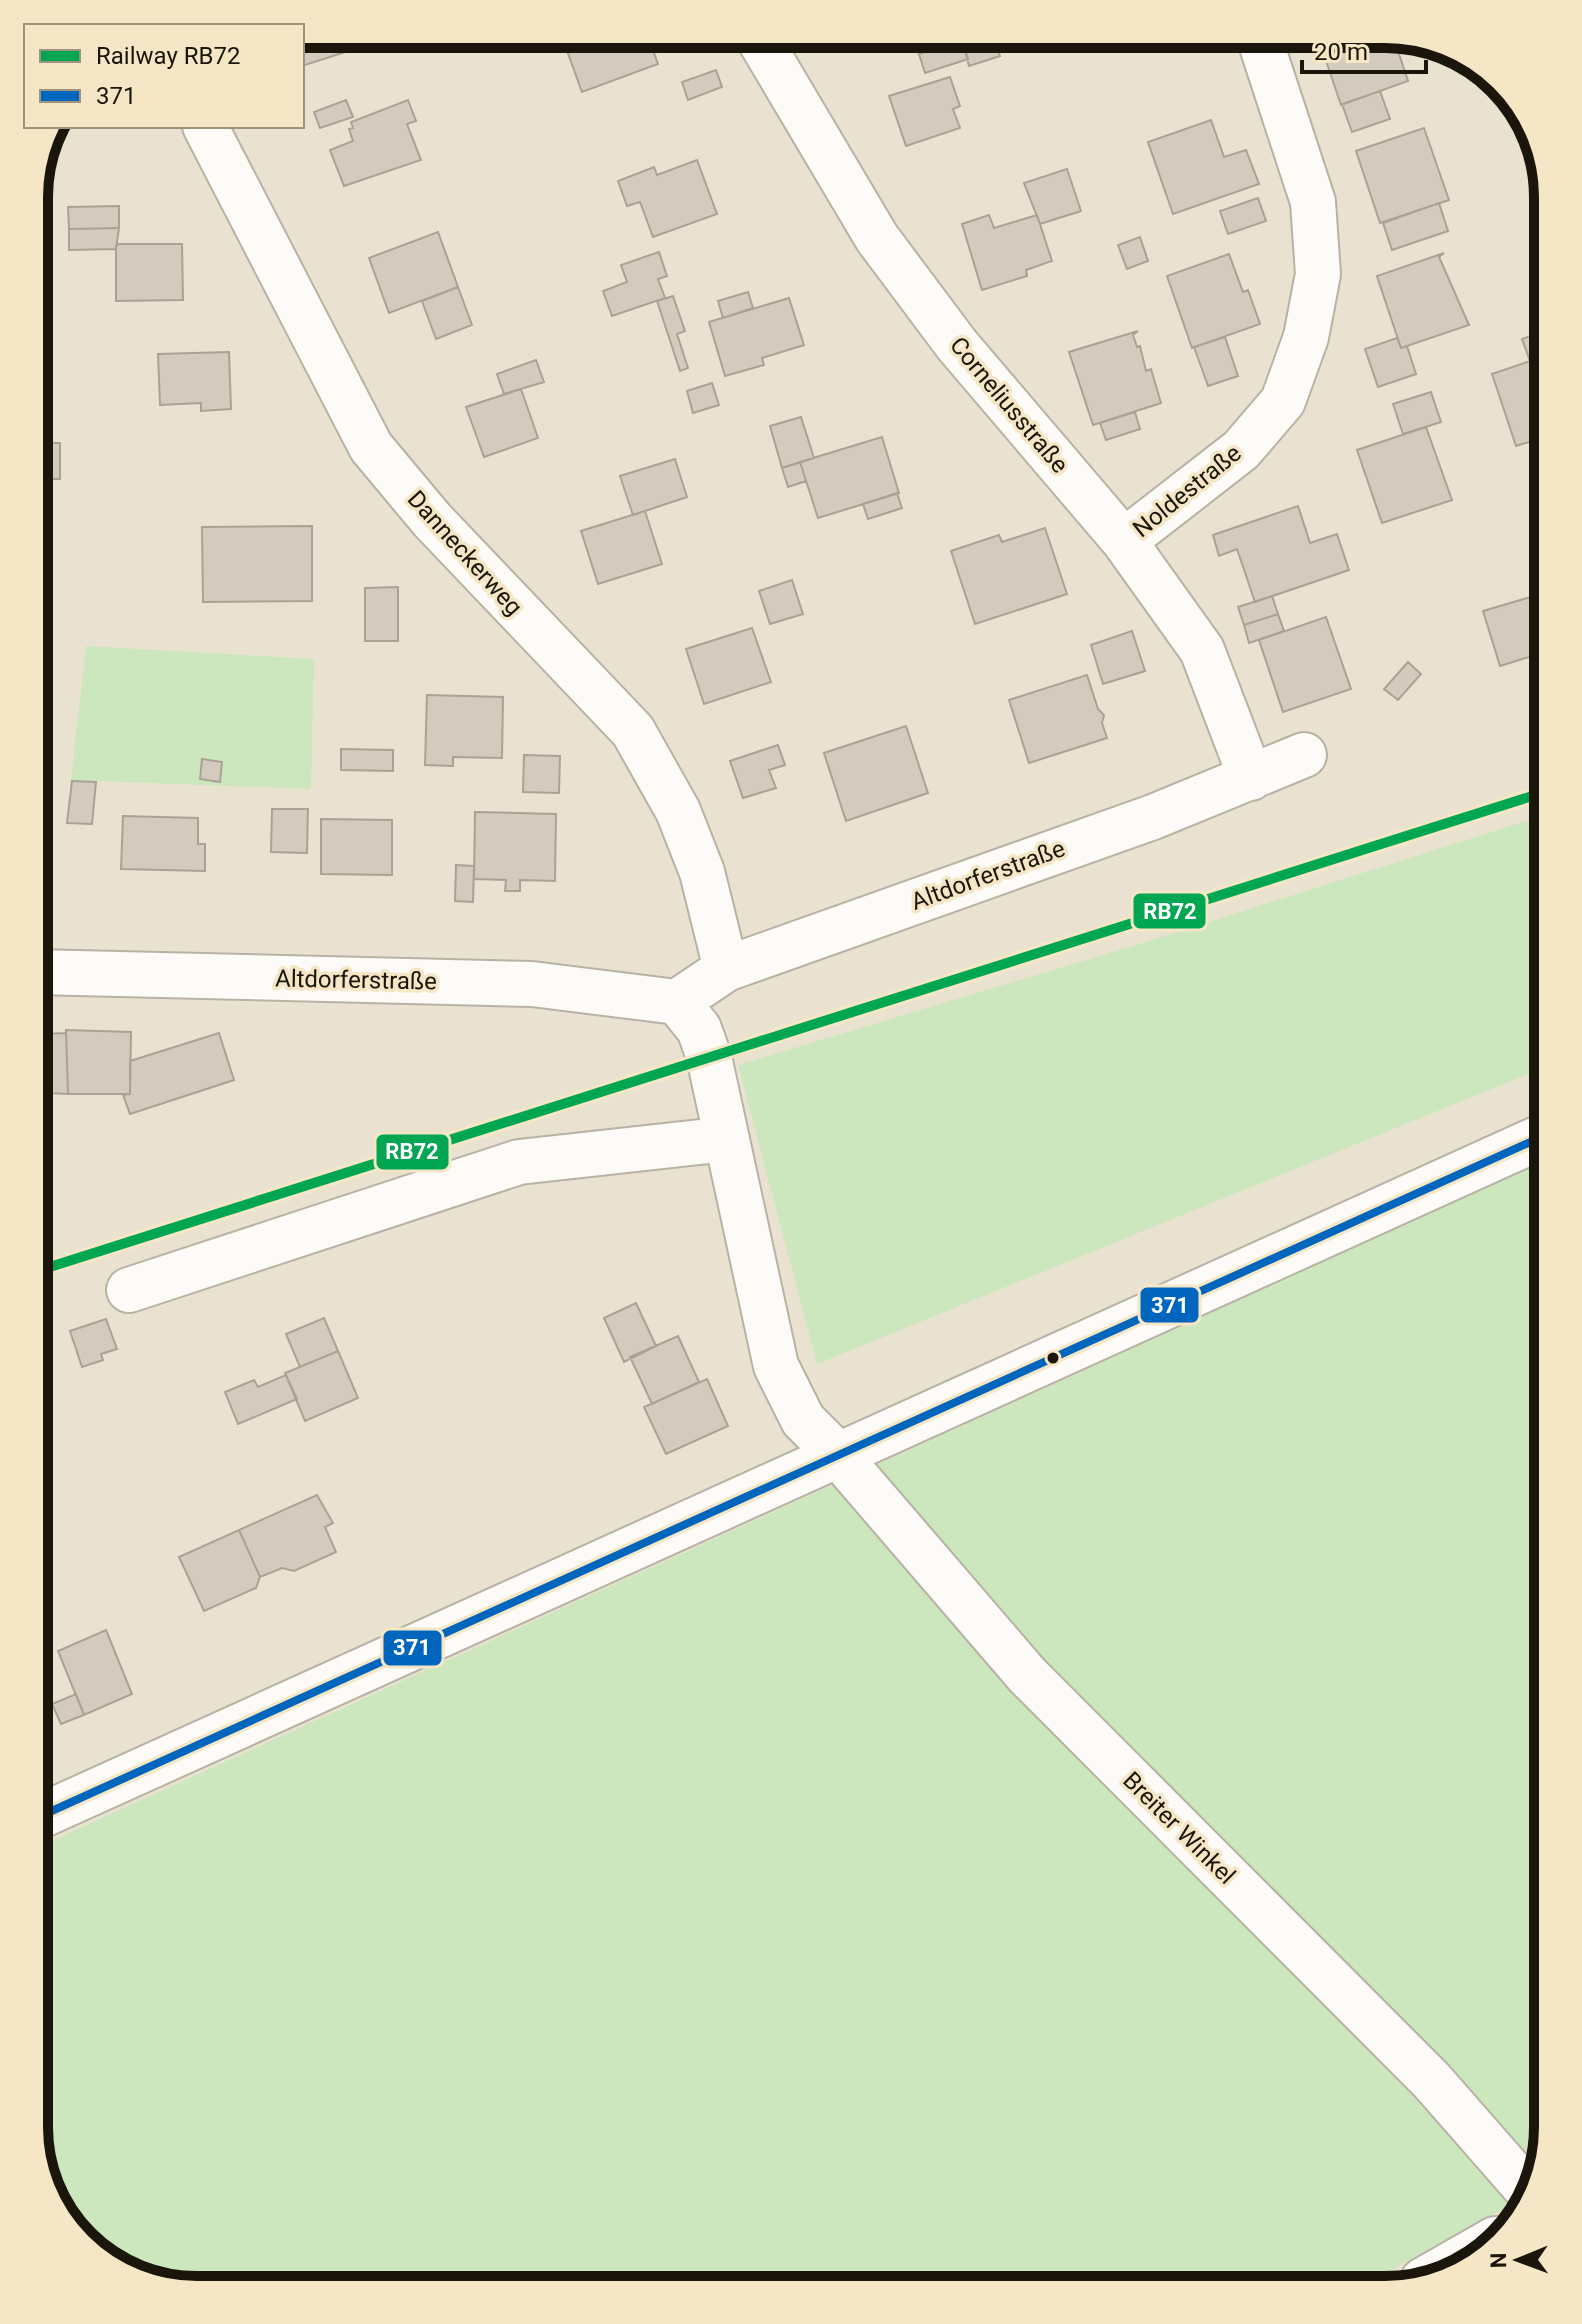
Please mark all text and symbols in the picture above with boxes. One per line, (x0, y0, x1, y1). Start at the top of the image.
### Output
legend (24, 24, 304, 128)
scale bar (1302, 24, 1426, 74)
text: 20 m (1314, 38, 1368, 66)
text: Railway RB72 (96, 42, 240, 70)
text: 371 (96, 82, 136, 110)
street label: Corneliusstraße (944, 331, 1074, 479)
street label: Noldestraße (1127, 439, 1247, 543)
street label: Danneckerweg (402, 485, 528, 621)
street label: Altdorferstraße (907, 834, 1069, 916)
line badge: RB72 (1132, 892, 1207, 930)
text: RB72 (1143, 899, 1197, 924)
street label: Altdorferstraße (275, 965, 437, 995)
line badge: RB72 (375, 1133, 450, 1171)
text: RB72 (385, 1139, 439, 1164)
line badge: 371 (1139, 1286, 1200, 1324)
text: 371 (1151, 1293, 1189, 1318)
unlabelled marker (1045, 1350, 1061, 1366)
line badge: 371 (382, 1629, 443, 1667)
text: 371 (393, 1635, 431, 1660)
street label: Breiter Winkel (1117, 1766, 1241, 1890)
north arrow (1478, 2220, 1558, 2300)
text: N (1486, 2252, 1511, 2268)

